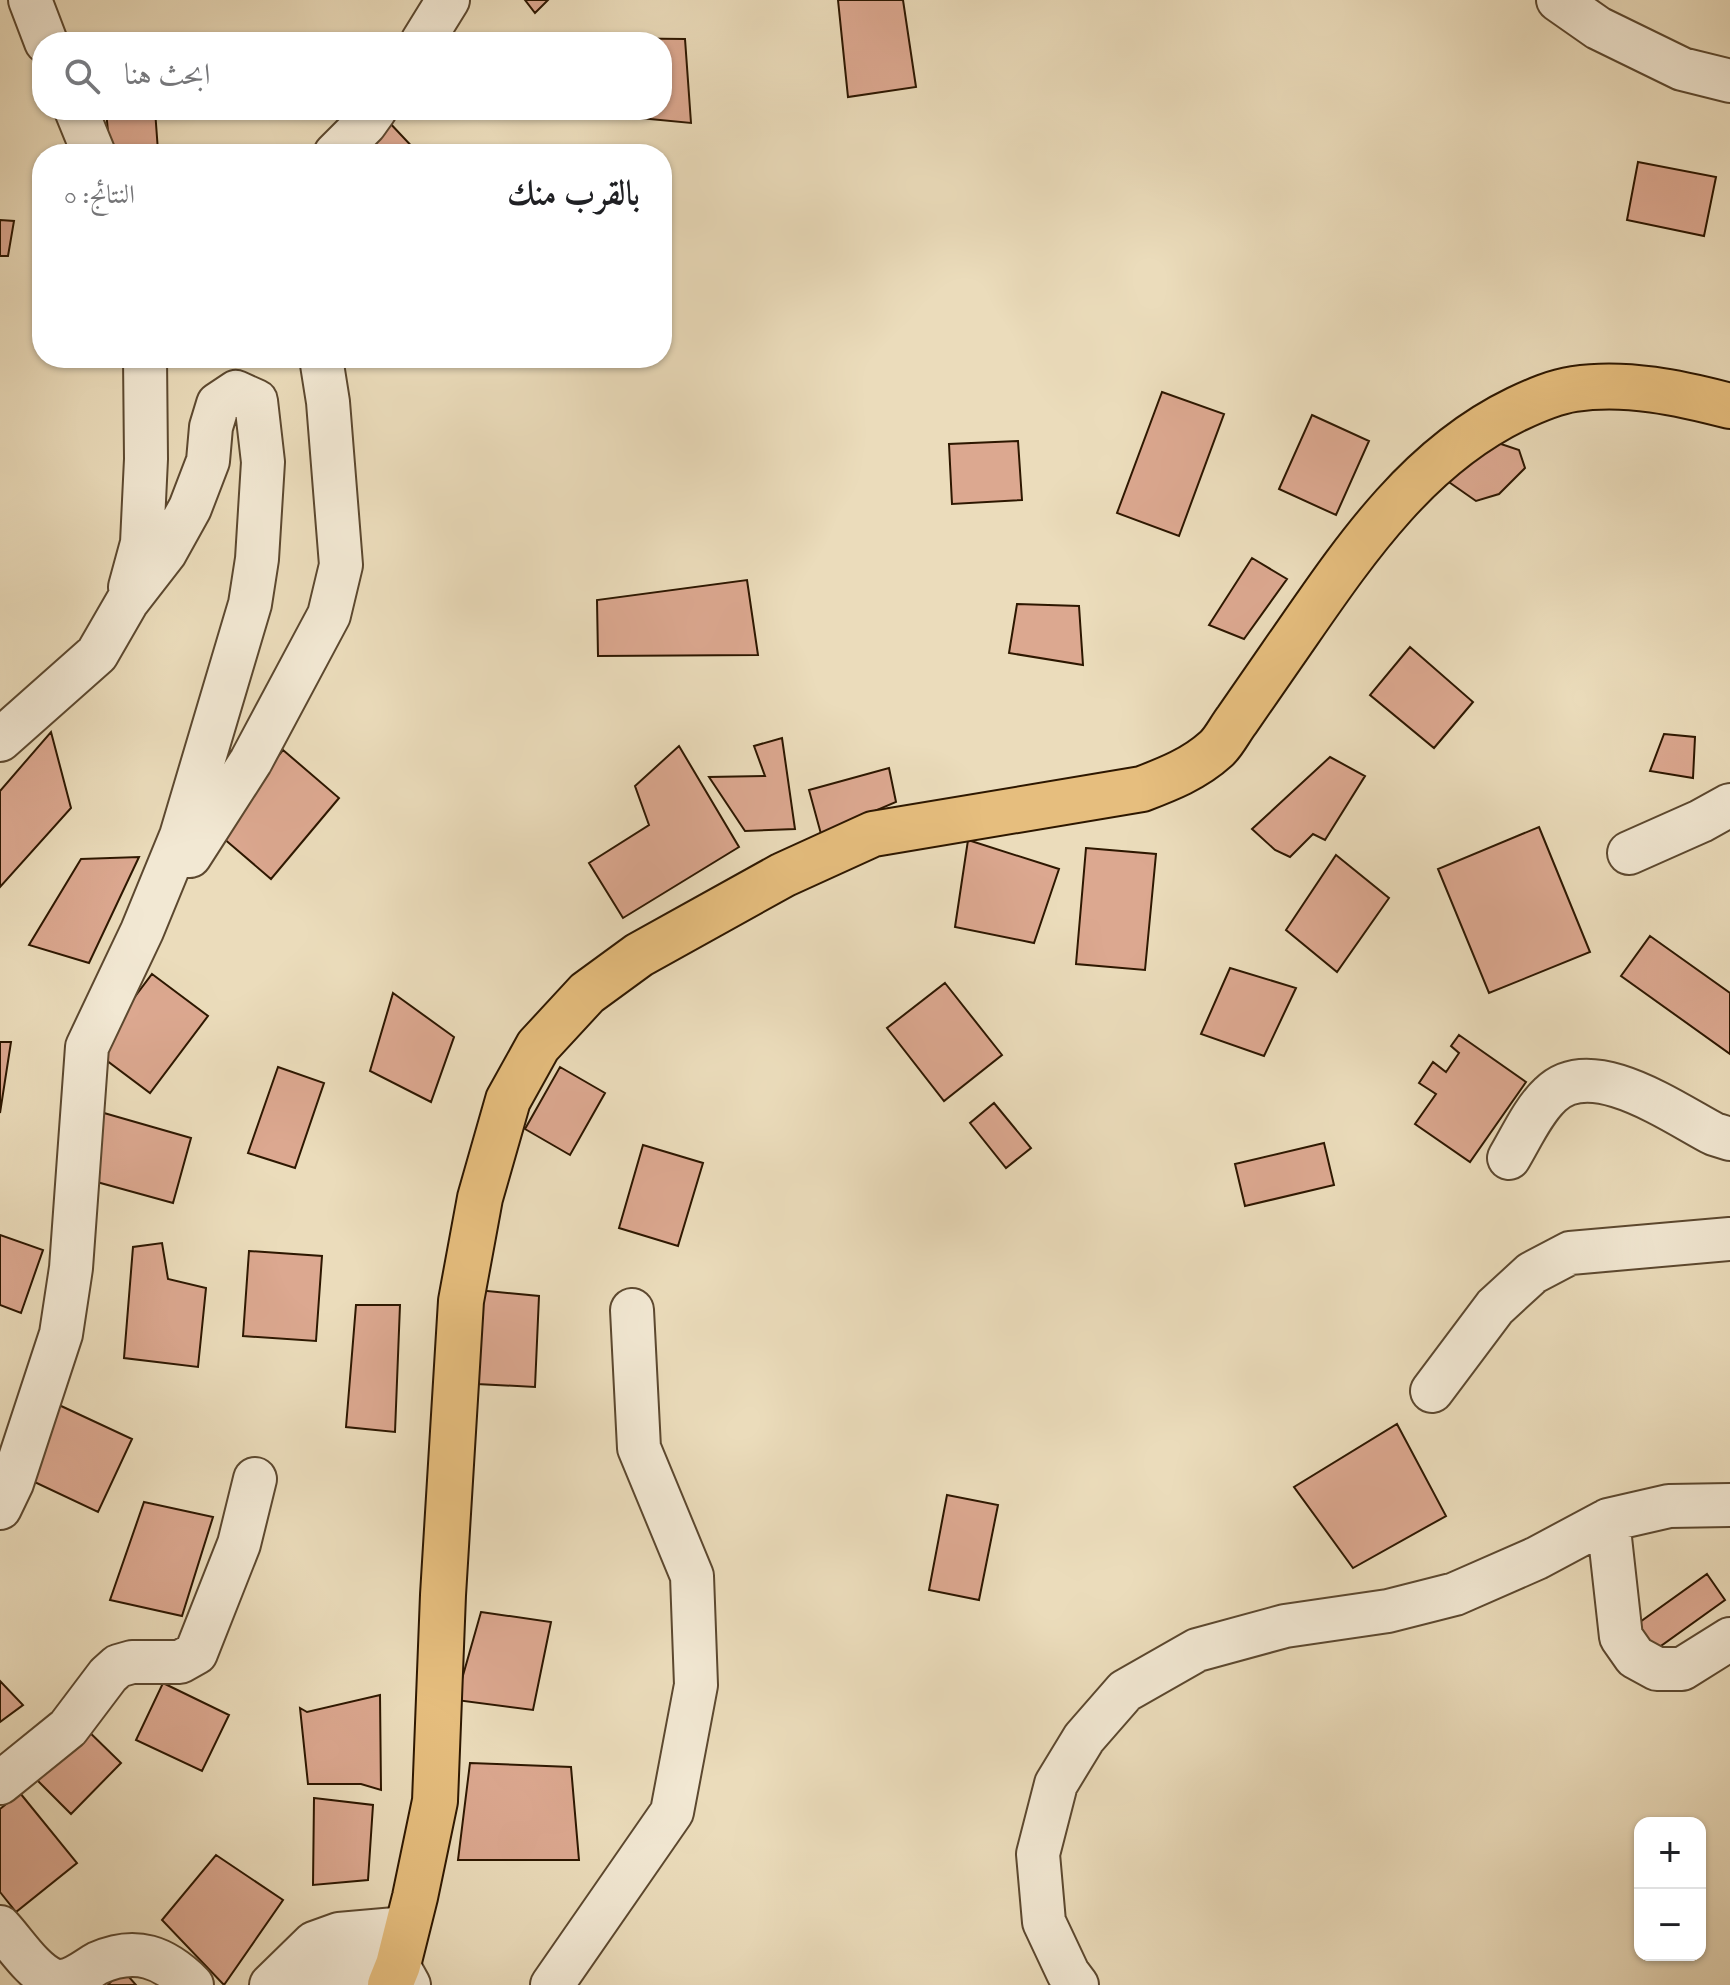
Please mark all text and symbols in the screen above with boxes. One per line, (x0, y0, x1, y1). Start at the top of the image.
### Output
search box (32, 32, 672, 120)
icon: search (60, 54, 104, 98)
text: ابحث هنا (124, 57, 211, 95)
text: بالقرب منك (507, 173, 640, 216)
text: النتائج: 0 (64, 179, 135, 212)
map controls (1634, 1817, 1706, 1961)
button: + (1634, 1817, 1706, 1889)
button: − (1634, 1889, 1706, 1961)

